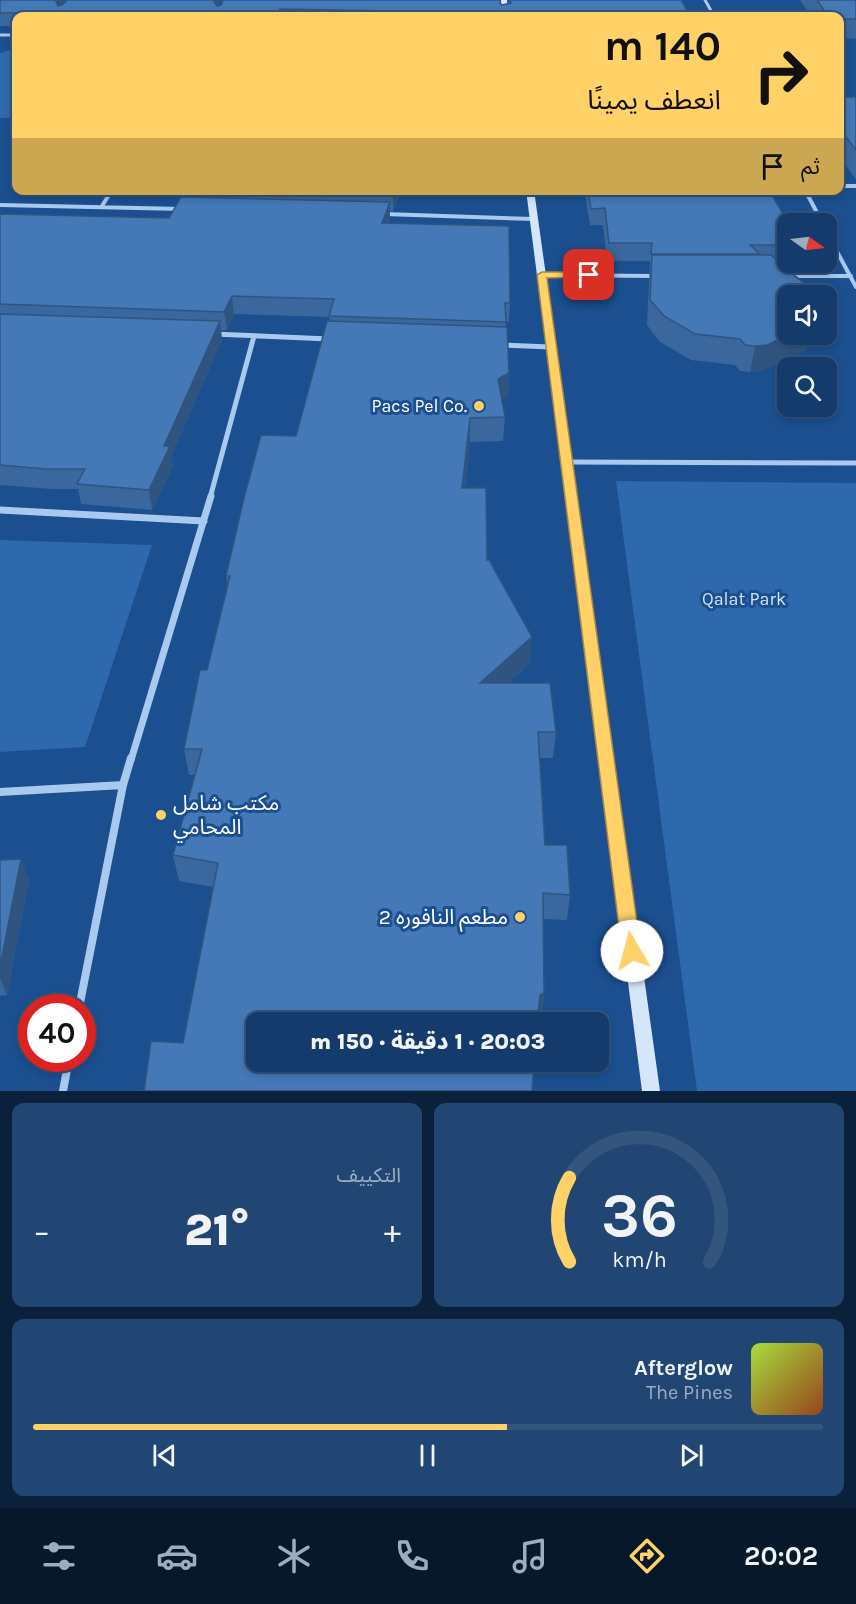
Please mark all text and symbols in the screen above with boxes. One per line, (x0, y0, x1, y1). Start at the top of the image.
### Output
text: 140 m (604, 21, 721, 71)
icon: right (742, 36, 820, 114)
text: انعطف يمينًا (587, 84, 721, 116)
icon: arrive (756, 150, 789, 183)
text: ثم (801, 154, 820, 180)
north arrow (777, 213, 837, 273)
map controls (777, 213, 837, 417)
pin (563, 249, 614, 300)
icon: arrive (572, 258, 605, 291)
button: sound (777, 285, 837, 345)
button: search (777, 357, 837, 417)
place label: Pacs Pel Co. (372, 395, 467, 417)
marker: Pacs Pel Co. (472, 399, 486, 413)
park label: Qalat Park (702, 588, 786, 610)
place label: مكتب شامل المحامي (173, 791, 279, 843)
marker: مكتب شامل المحامي (154, 808, 168, 822)
place label: مطعم النافوره 2 (379, 905, 508, 932)
marker: مطعم النافوره 2 (513, 910, 527, 924)
position arrow (600, 919, 664, 983)
speed limit sign: 40 (18, 994, 96, 1072)
text: 20:03 · 1 دقيقة · 150 m (310, 1029, 545, 1055)
text: التكييف (337, 1164, 401, 1187)
text: 36 (601, 1179, 677, 1252)
text: 21° (184, 1204, 250, 1256)
text: − (33, 1212, 50, 1250)
text: + (384, 1212, 401, 1250)
text: km/h (612, 1247, 666, 1272)
text: Afterglow (634, 1355, 733, 1381)
text: The Pines (646, 1381, 733, 1404)
icon: previous (148, 1439, 181, 1472)
icon: pause (411, 1439, 444, 1472)
icon: next (675, 1439, 708, 1472)
icon: filters (38, 1535, 80, 1577)
icon: car (156, 1535, 198, 1577)
icon: climate (273, 1535, 315, 1577)
icon: phone (391, 1535, 433, 1577)
icon: music (509, 1535, 551, 1577)
icon: directions (626, 1535, 668, 1577)
text: 20:02 (744, 1540, 818, 1572)

